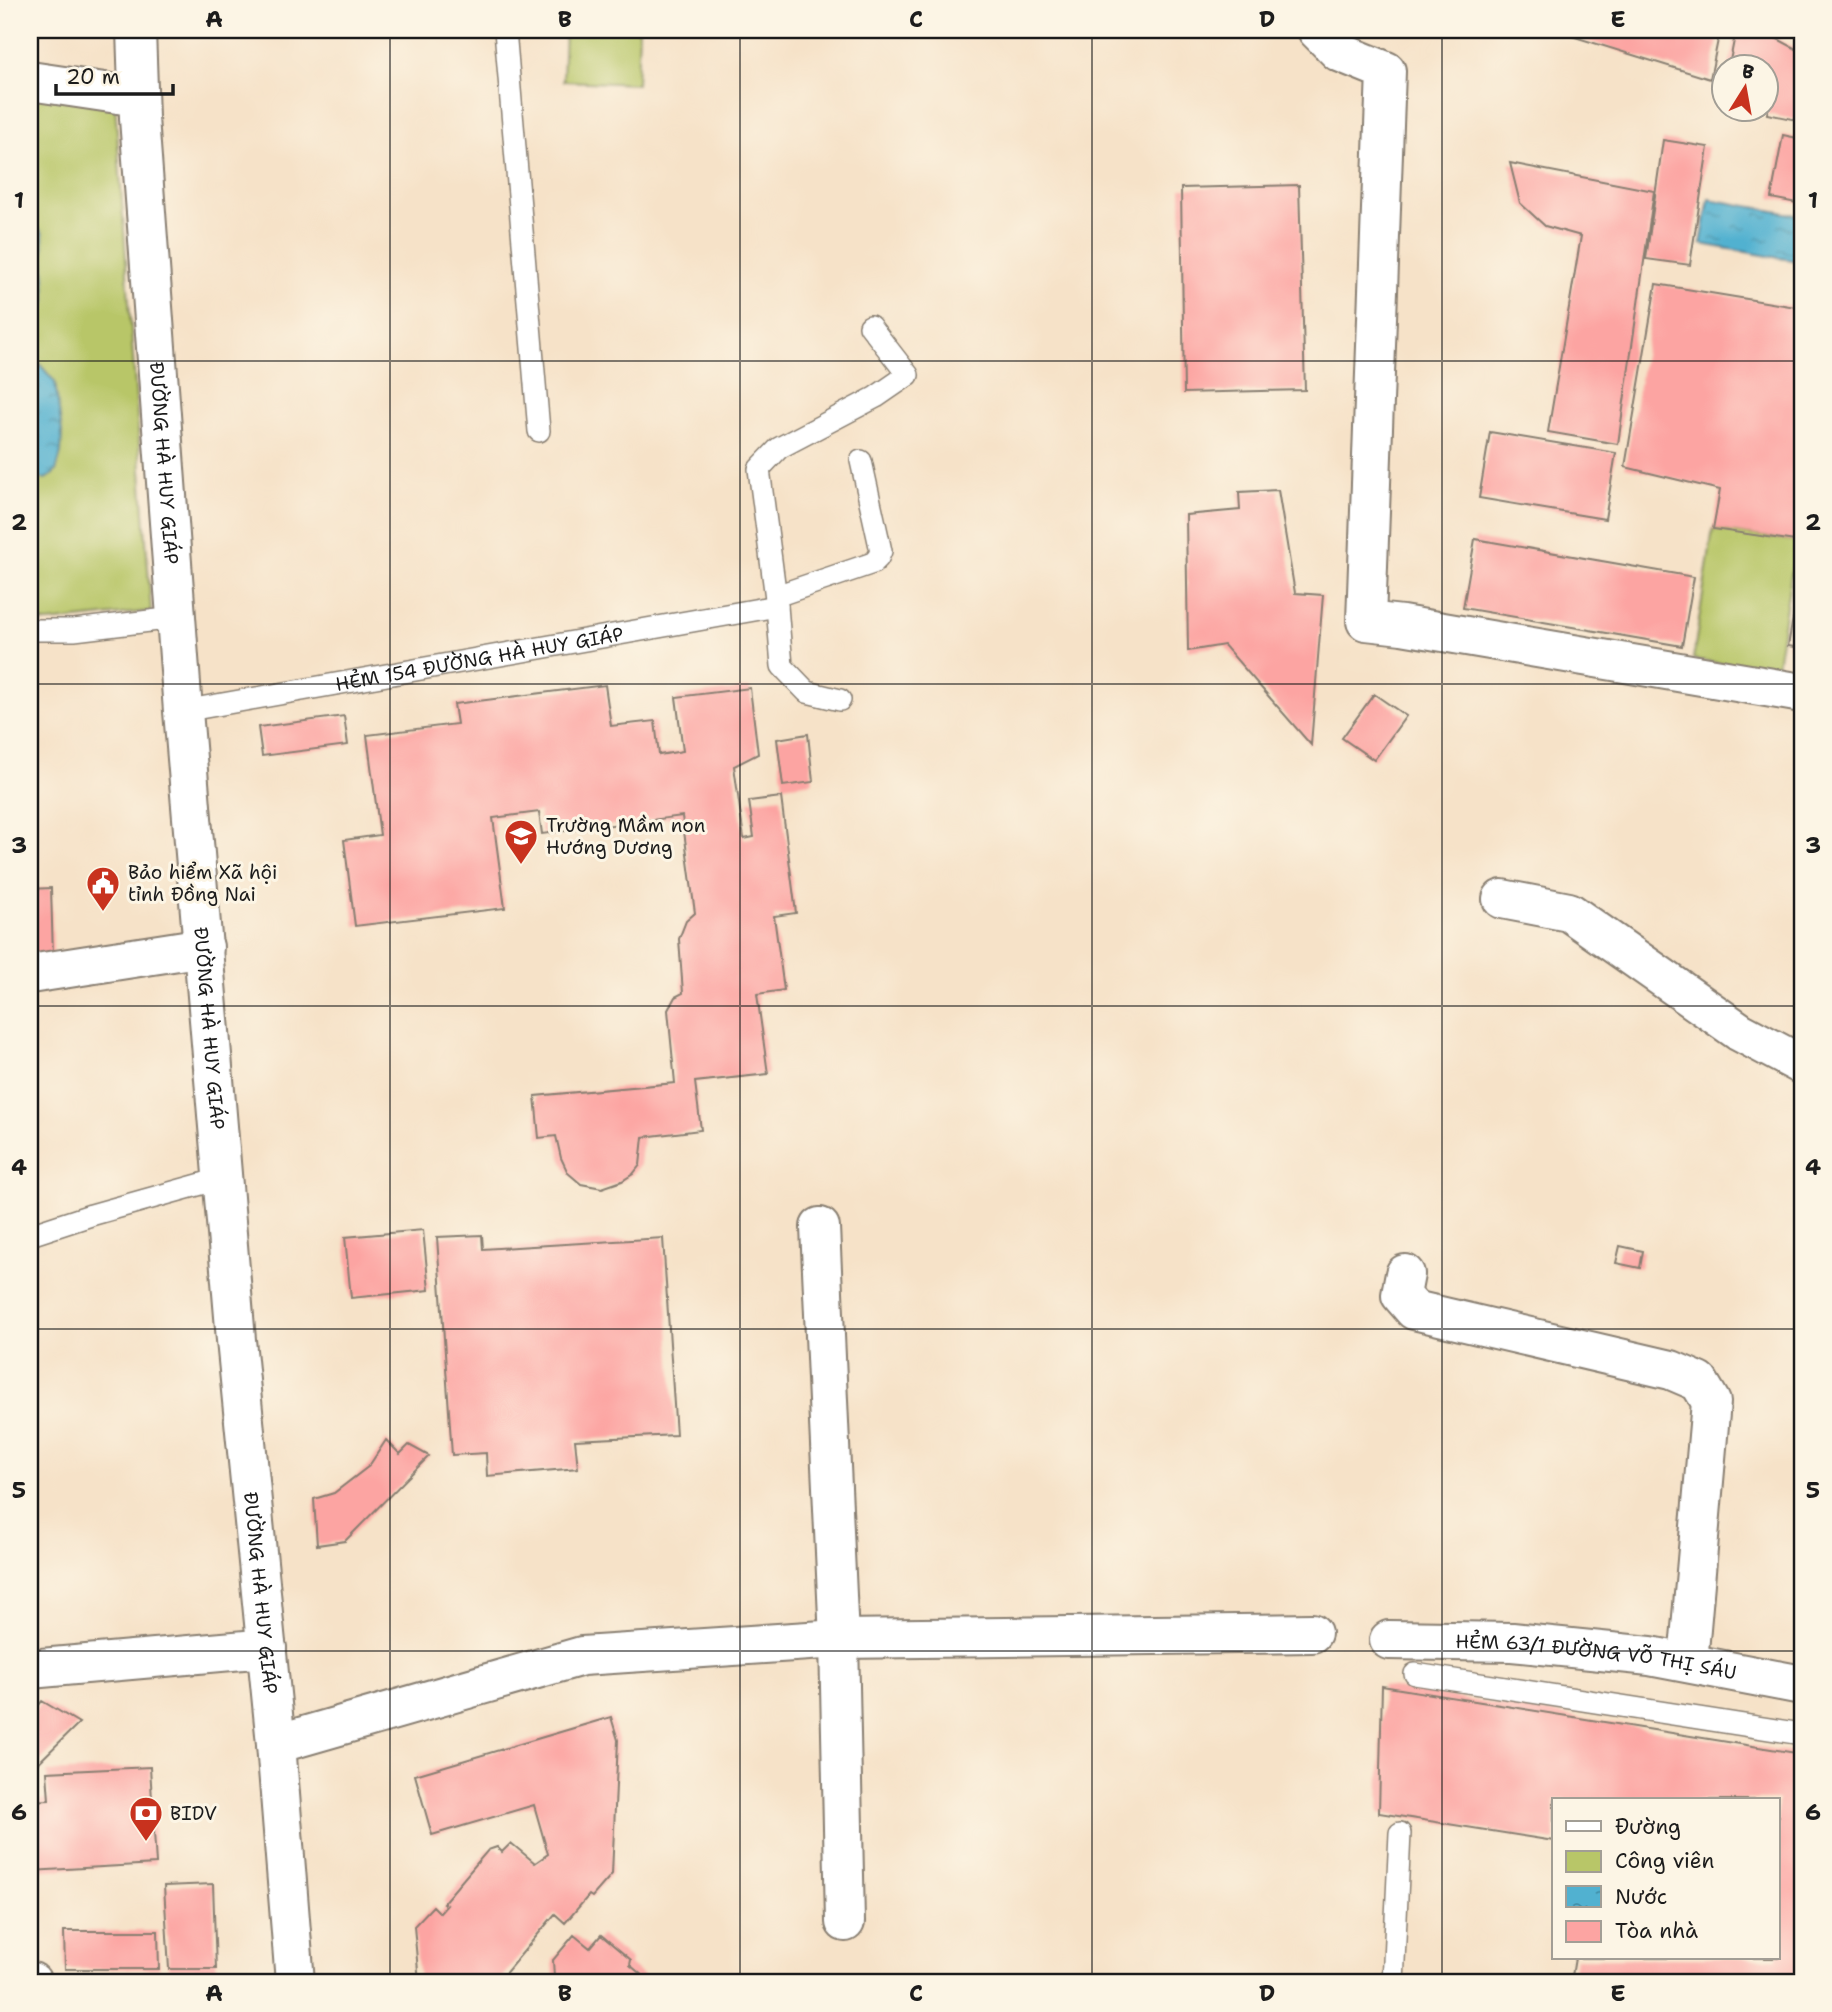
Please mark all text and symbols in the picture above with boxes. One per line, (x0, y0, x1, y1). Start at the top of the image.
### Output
text: A (205, 4, 223, 34)
text: B (558, 4, 572, 34)
text: C (909, 4, 923, 34)
text: D (1259, 4, 1275, 34)
text: E (1610, 4, 1626, 34)
scale bar (56, 52, 173, 96)
north arrow (1710, 52, 1780, 122)
text: B (1740, 58, 1757, 85)
text: 20 m (66, 63, 120, 91)
text: 1 (14, 185, 24, 215)
text: 1 (1808, 185, 1818, 215)
street label: ĐƯỜNG HÀ HUY GIÁP (144, 361, 184, 565)
text: 2 (11, 507, 27, 537)
text: 2 (1805, 507, 1821, 537)
street label: HẺM 154 ĐƯỜNG HÀ HUY GIÁP (334, 621, 625, 697)
place label: Trường Mầm non Hướng Dương (546, 813, 705, 860)
school or university icon: Trường Mầm non Hướng Dương (502, 817, 540, 866)
text: 3 (11, 830, 27, 860)
text: 3 (1805, 830, 1821, 860)
place label: Bảo hiểm Xã hội tỉnh Đồng Nai (128, 860, 277, 907)
public building icon: Bảo hiểm Xã hội tỉnh Đồng Nai (84, 864, 122, 913)
street label: ĐƯỜNG HÀ HUY GIÁP (188, 926, 230, 1130)
text: 4 (11, 1152, 27, 1182)
text: 4 (1805, 1152, 1821, 1182)
text: 5 (12, 1475, 26, 1505)
text: 5 (1806, 1475, 1820, 1505)
street label: ĐƯỜNG HÀ HUY GIÁP (238, 1491, 283, 1695)
street label: HẺM 63/1 ĐƯỜNG VÕ THỊ SÁU (1455, 1628, 1739, 1685)
bank icon: BIDV (127, 1794, 165, 1843)
text: 6 (11, 1797, 27, 1827)
text: 6 (1805, 1797, 1821, 1827)
legend (1552, 1798, 1780, 1960)
place label: BIDV (170, 1801, 217, 1826)
text: Đường (1615, 1813, 1681, 1841)
text: Công viên (1615, 1847, 1714, 1875)
text: Nước (1615, 1883, 1667, 1911)
text: Tòa nhà (1615, 1917, 1698, 1945)
text: A (205, 1978, 223, 2008)
text: B (558, 1978, 572, 2008)
text: C (909, 1978, 923, 2008)
text: D (1259, 1978, 1275, 2008)
text: E (1610, 1978, 1626, 2008)

